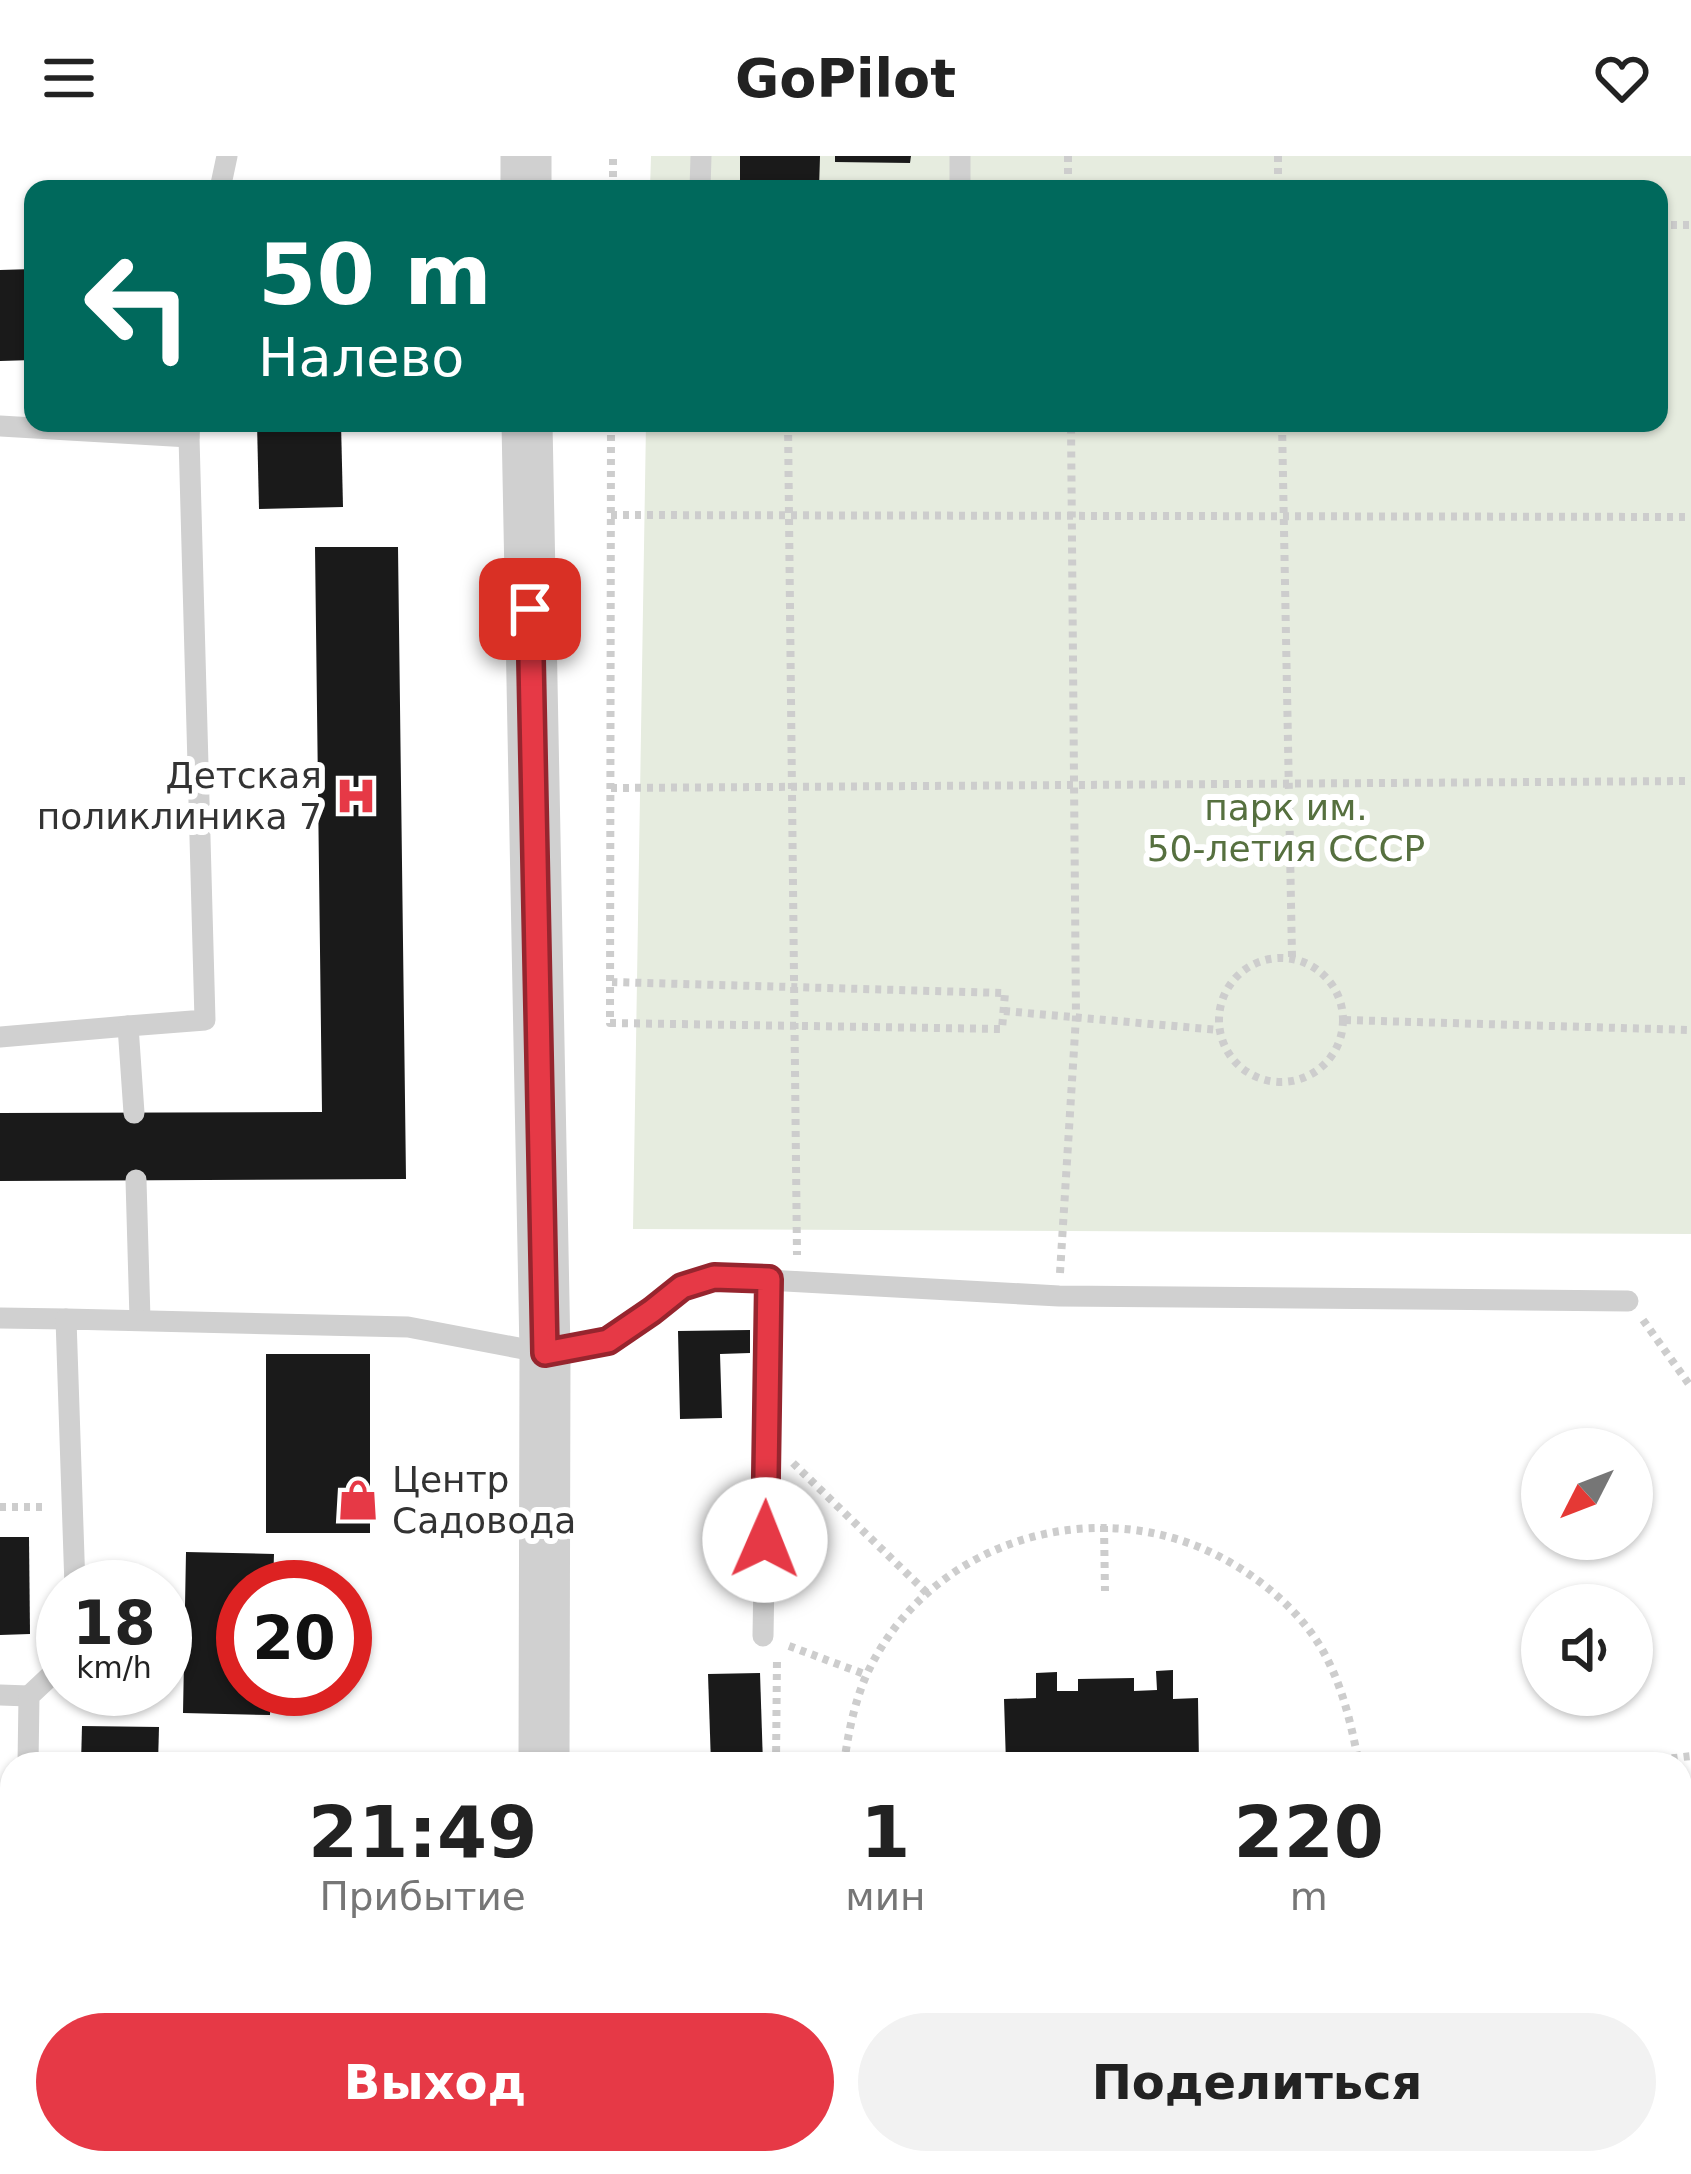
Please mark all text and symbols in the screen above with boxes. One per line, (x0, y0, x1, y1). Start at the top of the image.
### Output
icon: menu (36, 45, 102, 111)
icon: heart (1589, 45, 1655, 111)
text: GoPilot (735, 47, 956, 110)
text: 50 m (258, 226, 492, 324)
icon: left (60, 228, 216, 384)
text: Налево (258, 326, 464, 389)
pin (479, 558, 581, 660)
icon: arrive (497, 576, 563, 642)
place label: Детская поликлиника 7 (37, 755, 322, 837)
hospital icon: Детская поликлиника 7 (333, 773, 379, 819)
park label: парк им. 50-летия СССР (1147, 787, 1425, 869)
north arrow (1521, 1428, 1653, 1560)
map controls (1521, 1428, 1653, 1716)
place label: Центр Садовода (392, 1459, 576, 1541)
shop icon: Центр Садовода (335, 1477, 381, 1523)
position arrow (702, 1477, 828, 1603)
speed limit sign: 20 (216, 1560, 372, 1716)
button: sound (1521, 1584, 1653, 1716)
text: 18 (72, 1588, 156, 1658)
text: km/h (76, 1650, 152, 1685)
text: 21:49 (308, 1790, 537, 1874)
text: 1 (860, 1790, 910, 1874)
text: 220 (1234, 1790, 1384, 1874)
text: Прибытие (319, 1874, 526, 1919)
text: мин (845, 1874, 926, 1919)
text: m (1290, 1874, 1328, 1919)
button: Выход (36, 2013, 834, 2151)
button: Поделиться (858, 2013, 1656, 2151)

